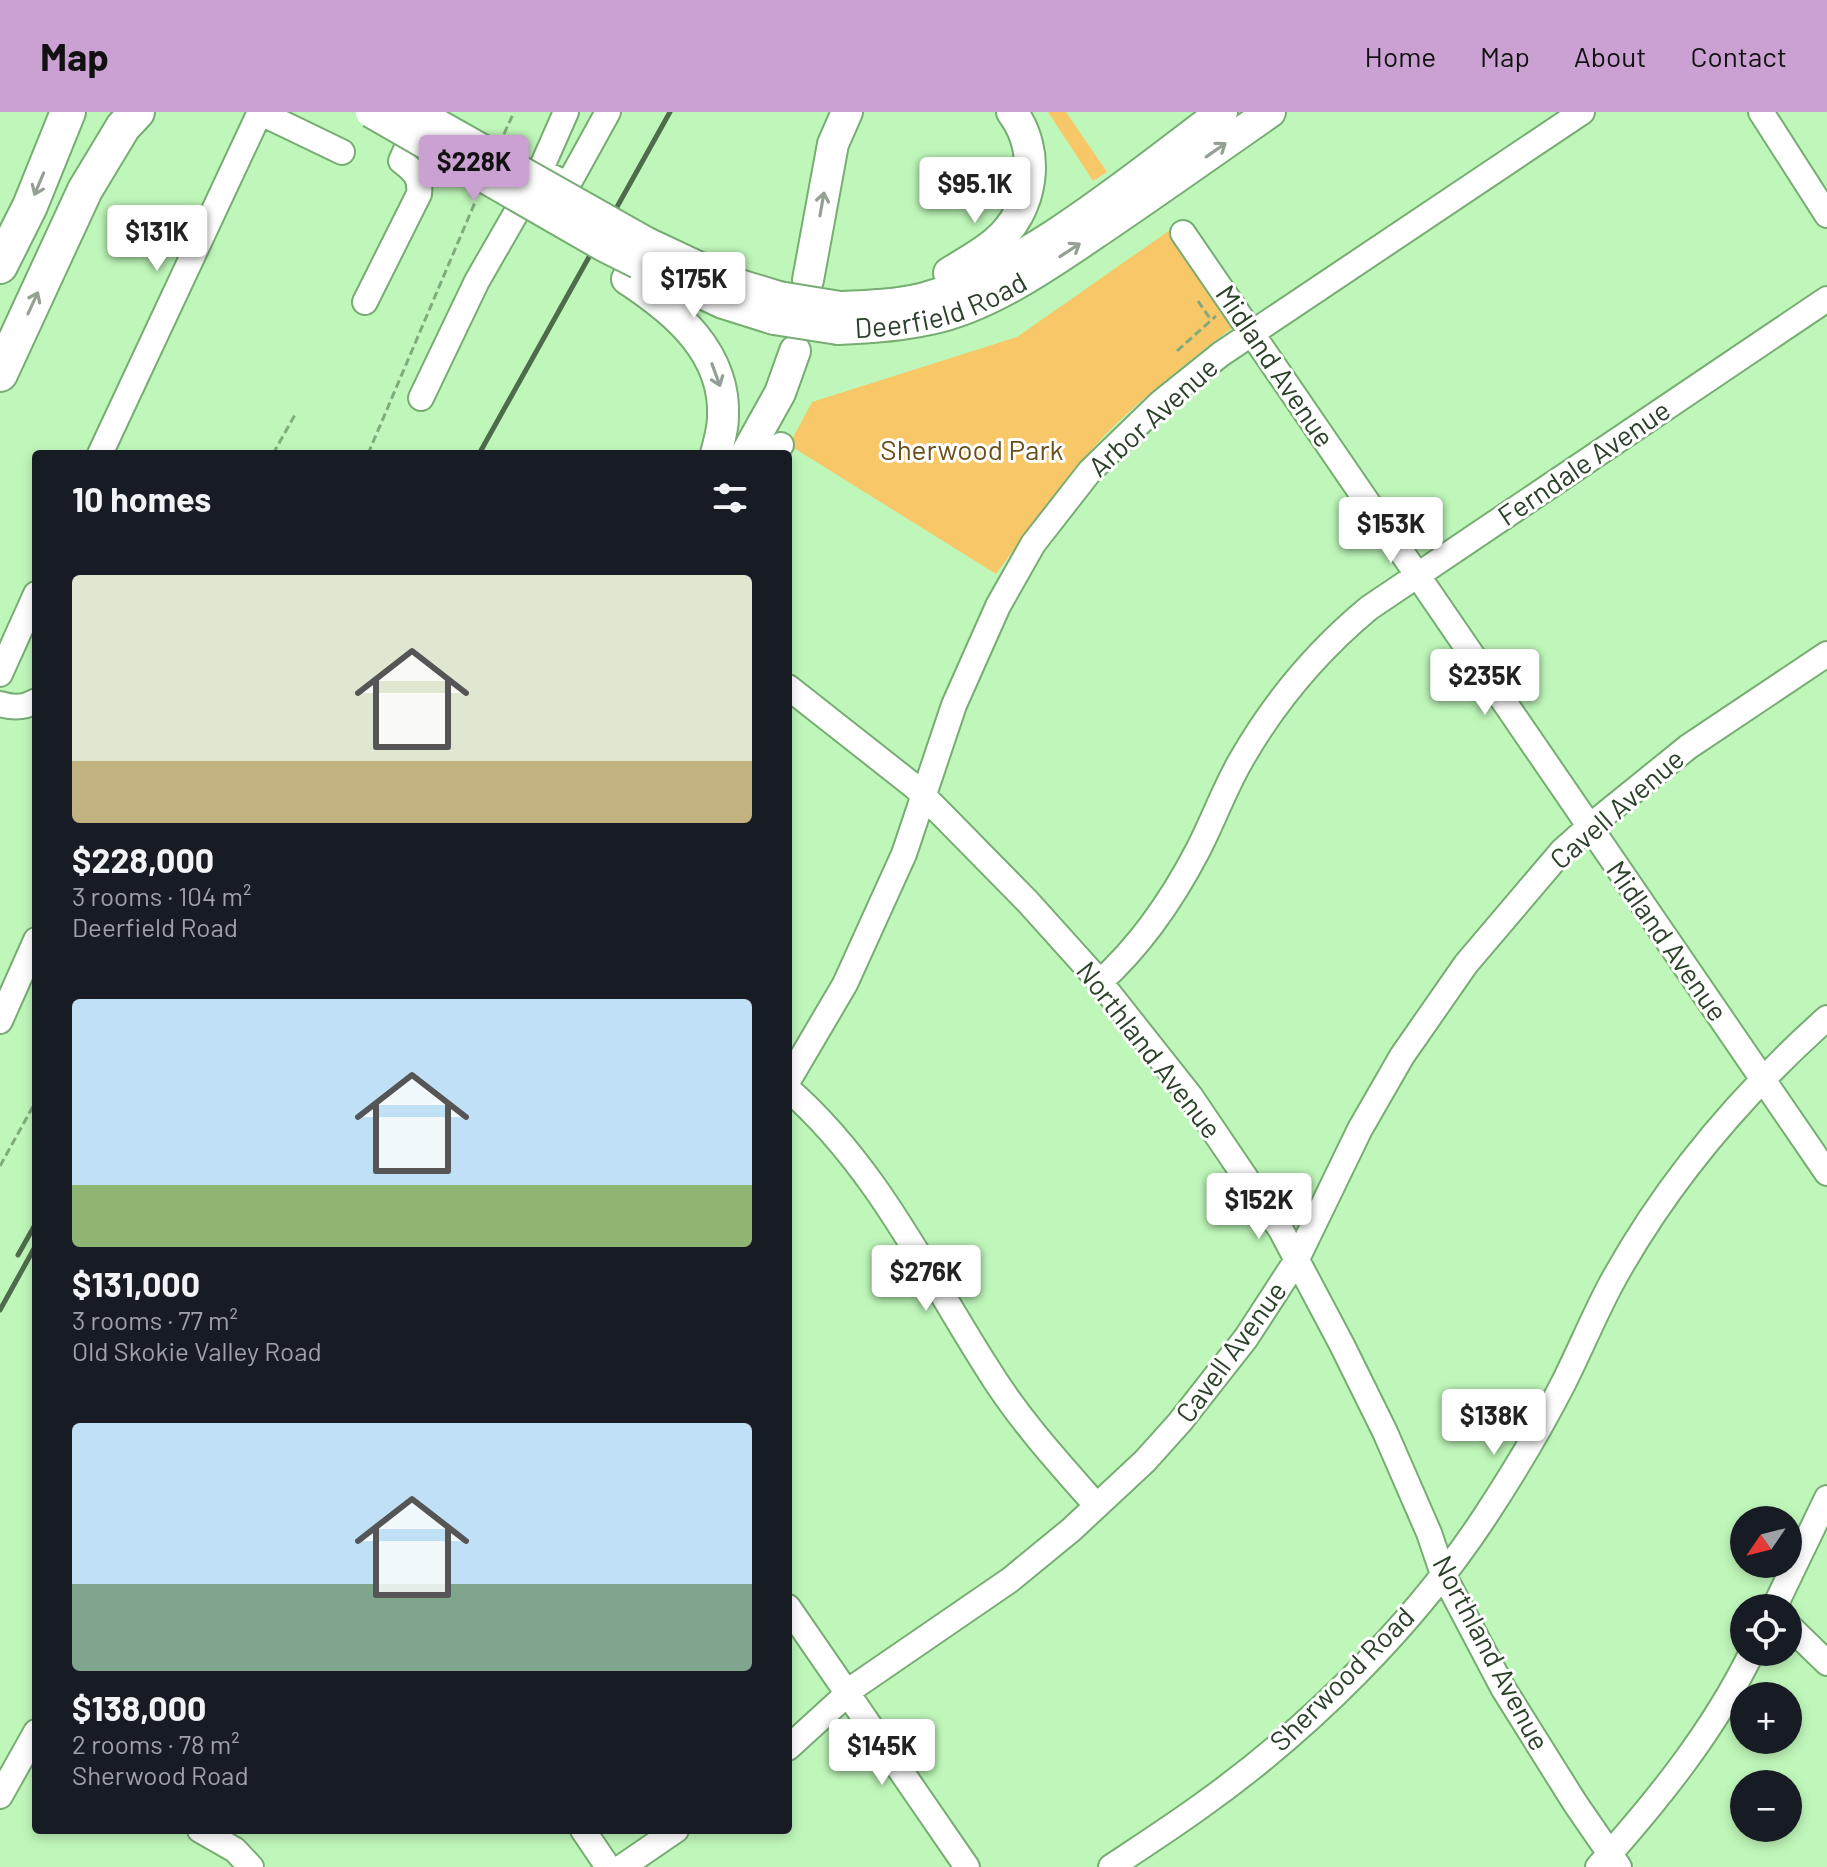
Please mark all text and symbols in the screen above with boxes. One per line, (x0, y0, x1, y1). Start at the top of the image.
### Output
text: Map (40, 33, 109, 79)
text: Home (1365, 39, 1436, 73)
text: Map (1480, 39, 1530, 73)
text: About (1574, 39, 1646, 73)
text: Contact (1690, 39, 1787, 73)
pin: $228K (418, 135, 530, 203)
one-way arrow (1204, 142, 1226, 158)
text: $228K (437, 145, 511, 176)
pin: $95.1K (910, 157, 1040, 225)
text: $95.1K (937, 167, 1013, 198)
one-way arrow (30, 172, 45, 196)
one-way arrow (815, 191, 830, 217)
pin: $131K (101, 205, 213, 273)
text: $131K (125, 215, 189, 246)
one-way arrow (1058, 242, 1081, 258)
pin: $175K (638, 252, 750, 320)
text: $175K (660, 262, 728, 293)
street label: Deerfield Road (854, 264, 1032, 344)
street label: Midland Avenue (1209, 278, 1342, 453)
one-way arrow (26, 291, 41, 315)
street label: Arbor Avenue (1081, 349, 1224, 483)
one-way arrow (710, 362, 725, 387)
street label: Ferndale Avenue (1491, 392, 1676, 532)
park label: Sherwood Park (880, 432, 1064, 466)
icon: filters (708, 476, 752, 520)
text: 10 homes (72, 478, 211, 519)
pin: $153K (1335, 497, 1447, 565)
text: $153K (1357, 507, 1425, 538)
icon: home (340, 627, 484, 771)
pin: $235K (1429, 649, 1541, 717)
text: $235K (1448, 659, 1522, 690)
street label: Cavell Avenue (1542, 741, 1690, 876)
text: $228,000 (72, 839, 214, 880)
street label: Midland Avenue (1600, 854, 1736, 1027)
text: 3 rooms · 104 m² (72, 880, 251, 911)
text: Deerfield Road (72, 911, 238, 942)
street label: Northland Avenue (1070, 954, 1230, 1145)
icon: home (340, 1051, 484, 1195)
pin: $152K (1203, 1173, 1315, 1241)
text: $152K (1225, 1183, 1293, 1214)
pin: $276K (870, 1245, 982, 1313)
text: $276K (890, 1255, 962, 1286)
text: $131,000 (72, 1263, 200, 1304)
street label: Cavell Avenue (1168, 1274, 1293, 1429)
text: 3 rooms · 77 m² (72, 1304, 238, 1335)
text: Old Skokie Valley Road (72, 1335, 322, 1366)
pin: $138K (1438, 1389, 1550, 1457)
text: $138K (1460, 1399, 1528, 1430)
icon: home (340, 1475, 484, 1619)
north arrow (1730, 1506, 1802, 1578)
map controls (1730, 1506, 1802, 1842)
street label: Northland Avenue (1426, 1549, 1557, 1756)
button: locate (1730, 1594, 1802, 1666)
street label: Sherwood Road (1262, 1599, 1421, 1758)
button: + (1730, 1682, 1802, 1754)
text: $138,000 (72, 1687, 207, 1728)
pin: $145K (826, 1719, 938, 1787)
text: 2 rooms · 78 m² (72, 1728, 240, 1759)
text: $145K (847, 1729, 917, 1760)
text: Sherwood Road (72, 1759, 249, 1790)
button: − (1730, 1770, 1802, 1842)

